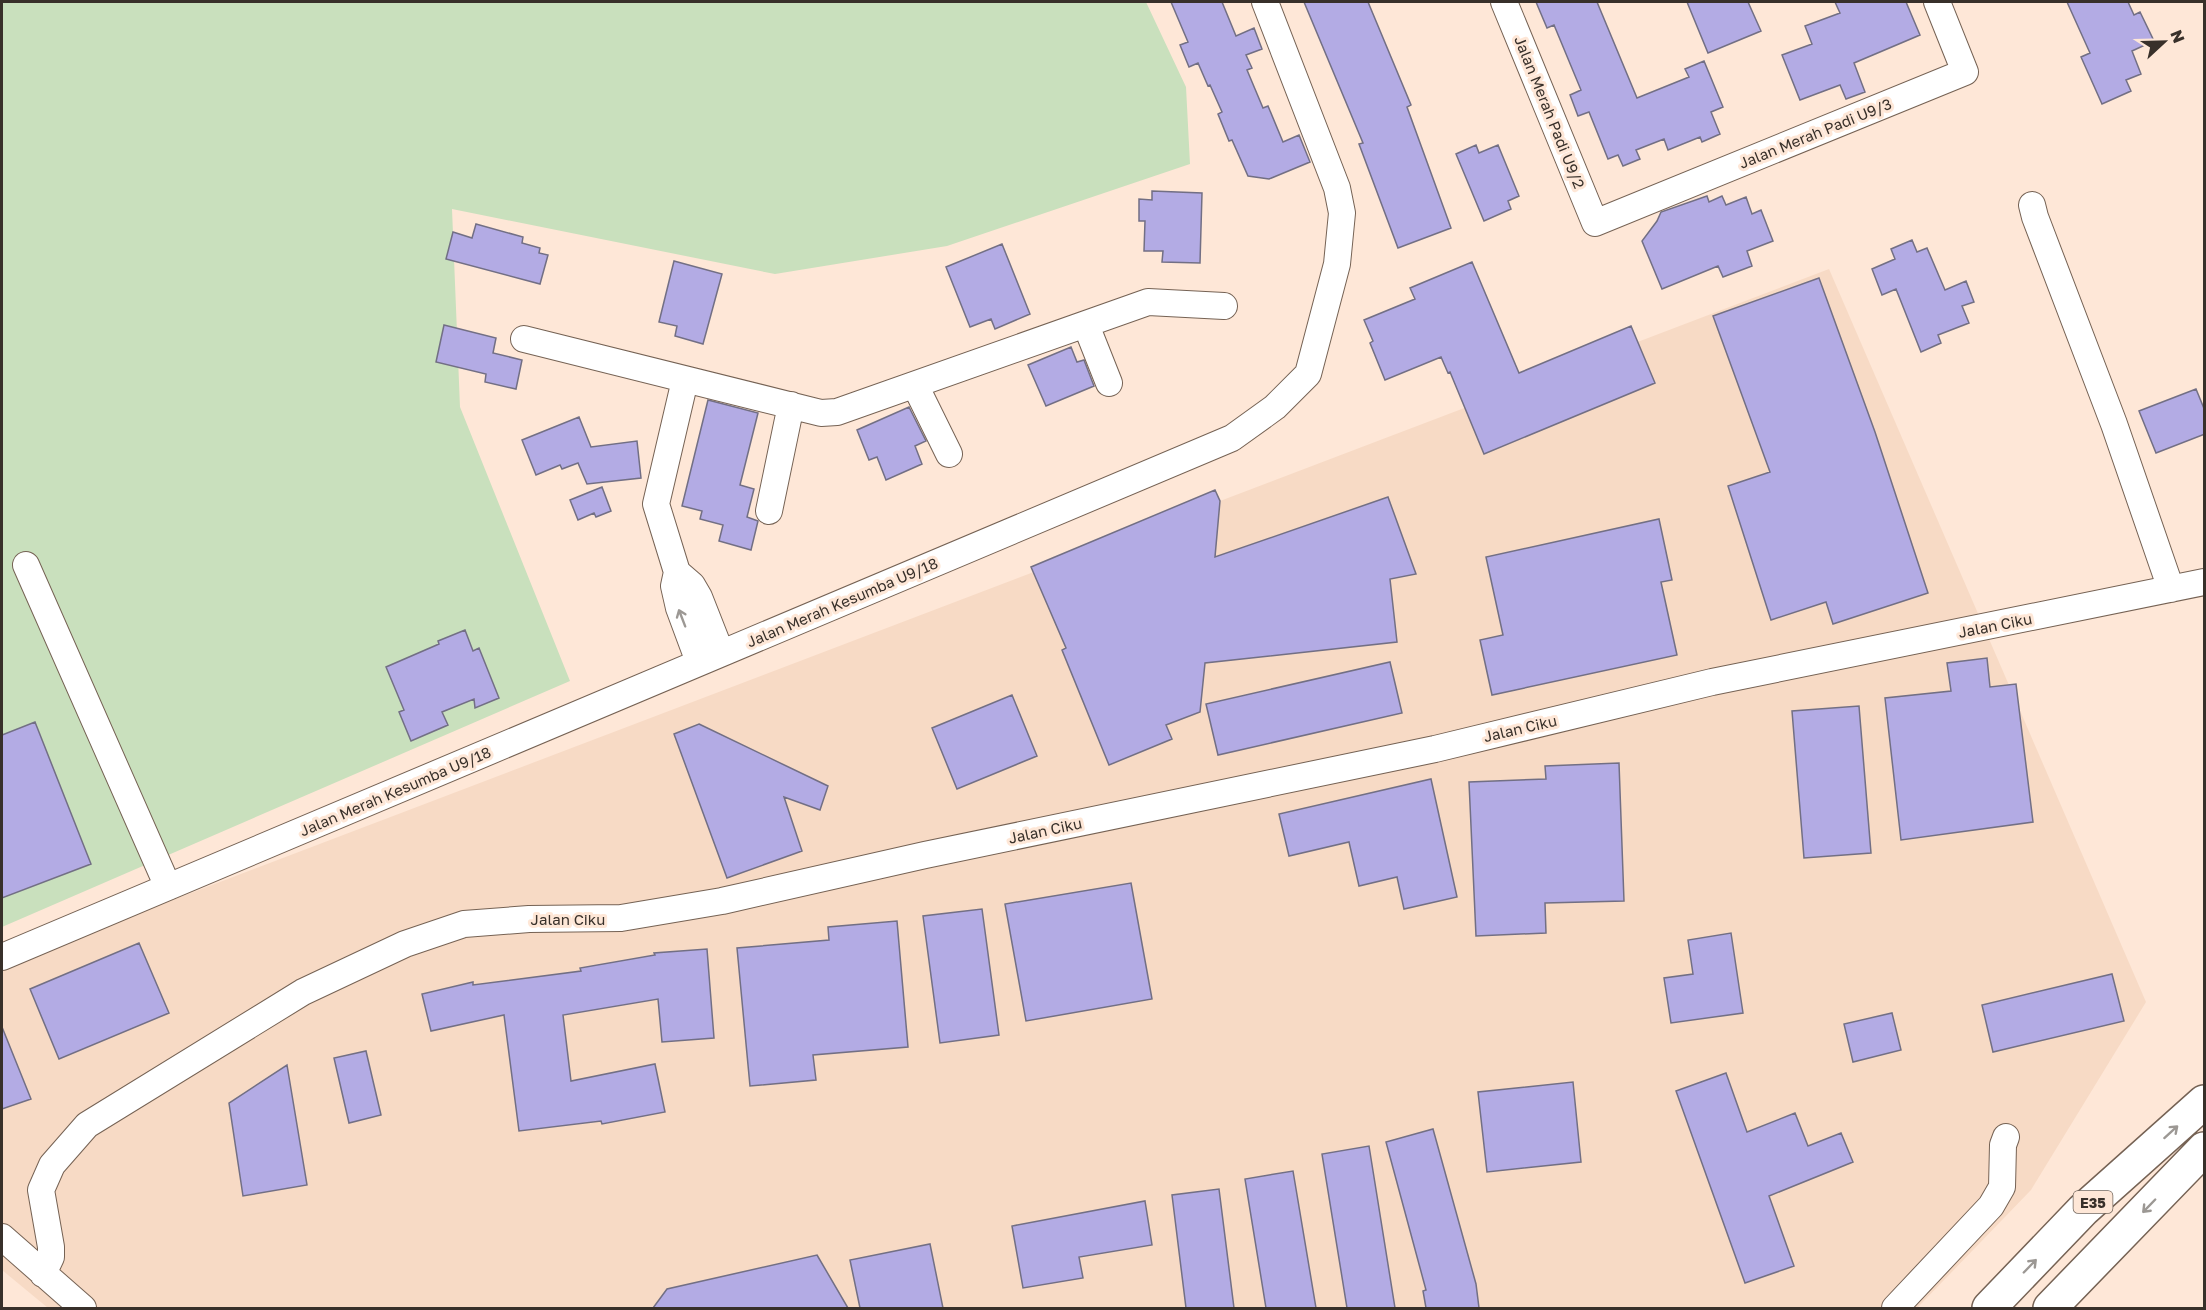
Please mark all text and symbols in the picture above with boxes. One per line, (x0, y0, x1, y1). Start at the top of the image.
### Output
north arrow (2134, 12, 2194, 72)
text: N (2166, 27, 2189, 46)
street label: Jalan Merah Padi U9/2 (1511, 33, 1589, 191)
street label: Jalan Merah Padi U9/3 (1736, 94, 1894, 172)
street label: Jalan Merah Kesumba U9/18 (744, 553, 940, 651)
one-way arrow (676, 609, 687, 628)
street label: Jalan Ciku (1957, 609, 2033, 641)
street label: Jalan Ciku (1482, 711, 1558, 745)
street label: Jalan Merah Kesumba U9/18 (297, 742, 493, 840)
street label: Jalan Ciku (1007, 813, 1083, 847)
street label: Jalan Ciku (531, 910, 605, 928)
one-way arrow (2163, 1125, 2178, 1139)
road number: E35 (2074, 1191, 2112, 1213)
one-way arrow (2142, 1198, 2157, 1213)
one-way arrow (2023, 1259, 2037, 1274)

